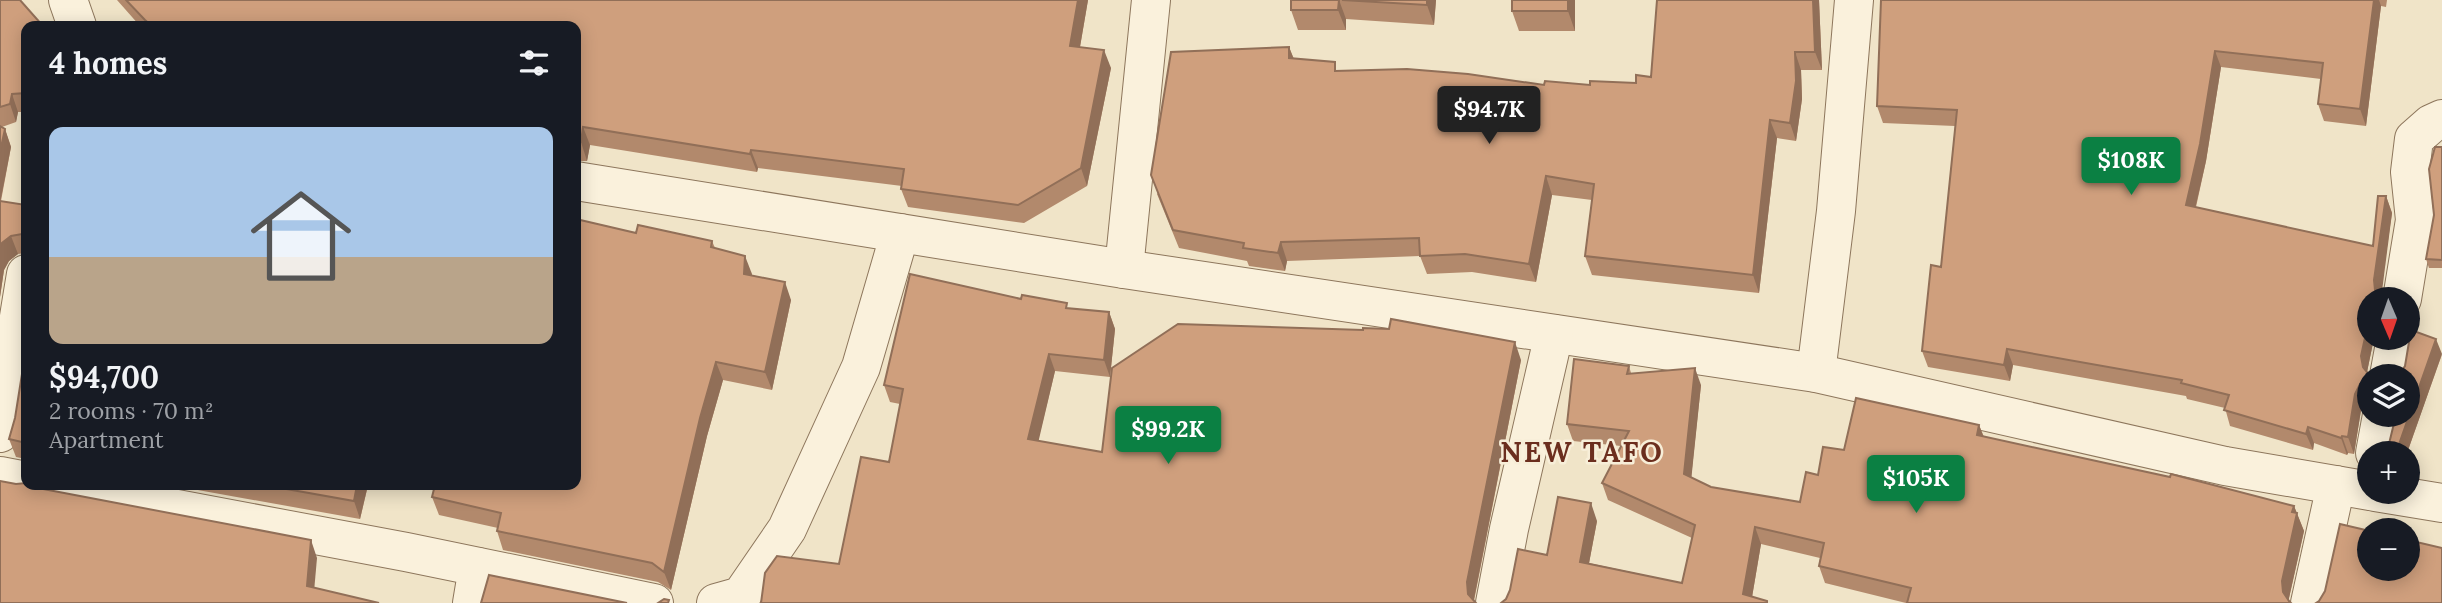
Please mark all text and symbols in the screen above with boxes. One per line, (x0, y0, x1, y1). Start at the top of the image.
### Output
text: 4 homes (49, 44, 167, 82)
icon: filters (515, 44, 553, 82)
pin: $94.7K (1432, 86, 1546, 146)
text: $94.7K (1453, 94, 1525, 123)
pin: $108K (2082, 138, 2180, 197)
text: $108K (2097, 145, 2165, 174)
icon: home (238, 173, 364, 299)
north arrow (2357, 287, 2420, 350)
map controls (2357, 287, 2420, 581)
text: $94,700 (49, 358, 159, 396)
button: layers (2357, 364, 2420, 427)
text: 2 rooms · 70 m² (49, 396, 214, 425)
pin: $99.2K (1111, 406, 1225, 466)
text: $99.2K (1131, 414, 1205, 443)
text: Apartment (49, 425, 164, 454)
district label: NEW TAFO (1500, 434, 1664, 470)
button: + (2357, 441, 2420, 504)
pin: $105K (1867, 456, 1965, 515)
text: $105K (1883, 463, 1949, 492)
button: − (2357, 518, 2420, 581)

